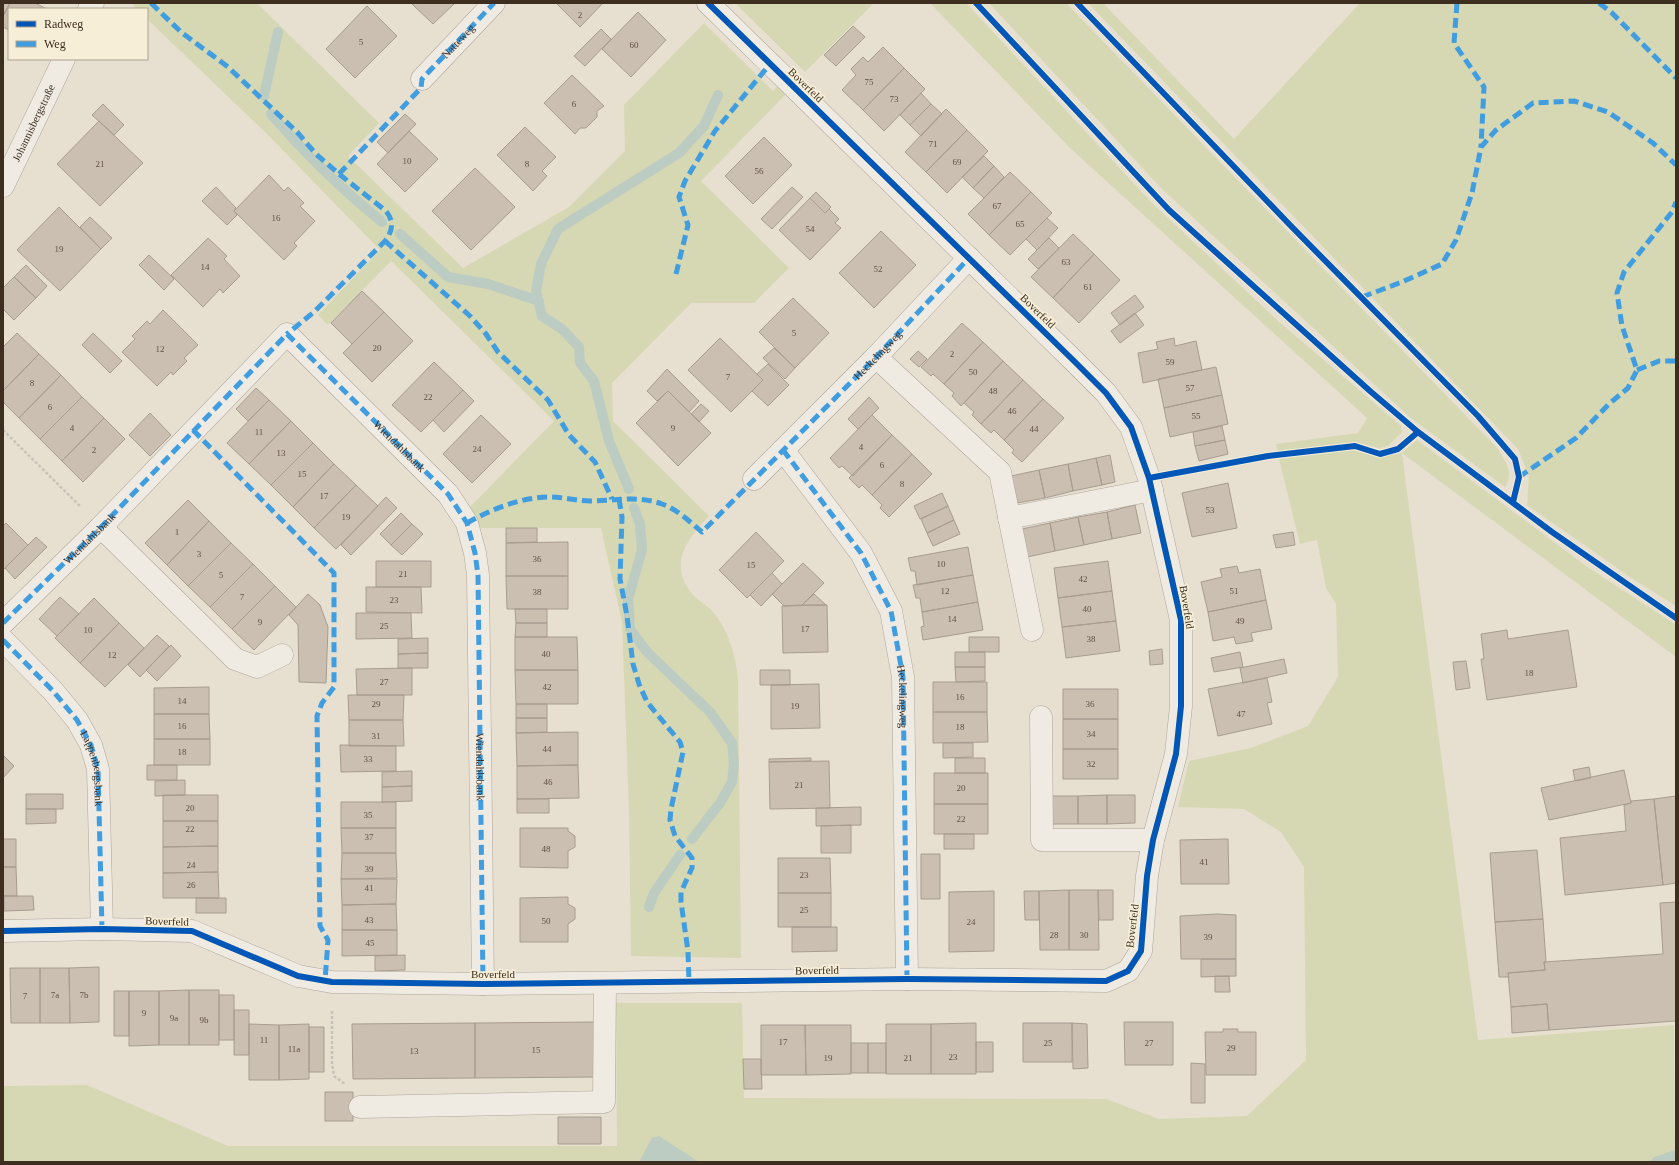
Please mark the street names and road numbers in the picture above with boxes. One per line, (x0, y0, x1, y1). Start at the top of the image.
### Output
street label: Natteweg (439, 21, 477, 61)
street label: Boverfeld (786, 65, 826, 105)
street label: Johannisbergstraße (10, 82, 57, 163)
street label: Boverfeld (1018, 291, 1058, 331)
street label: Heckelingweg (851, 328, 904, 382)
street label: Wiendahlsbank (371, 418, 428, 475)
street label: Wiendahlsbank (61, 510, 118, 566)
street label: Boverfeld (1178, 584, 1196, 630)
street label: Heckelingweg (895, 664, 910, 729)
street label: Lappenbergsbank (78, 728, 105, 807)
street label: Wiendahlsbank (474, 733, 487, 801)
street label: Boverfeld (1123, 903, 1141, 949)
street label: Boverfeld (145, 914, 190, 928)
street label: Boverfeld (795, 964, 840, 976)
street label: Boverfeld (471, 968, 515, 980)

